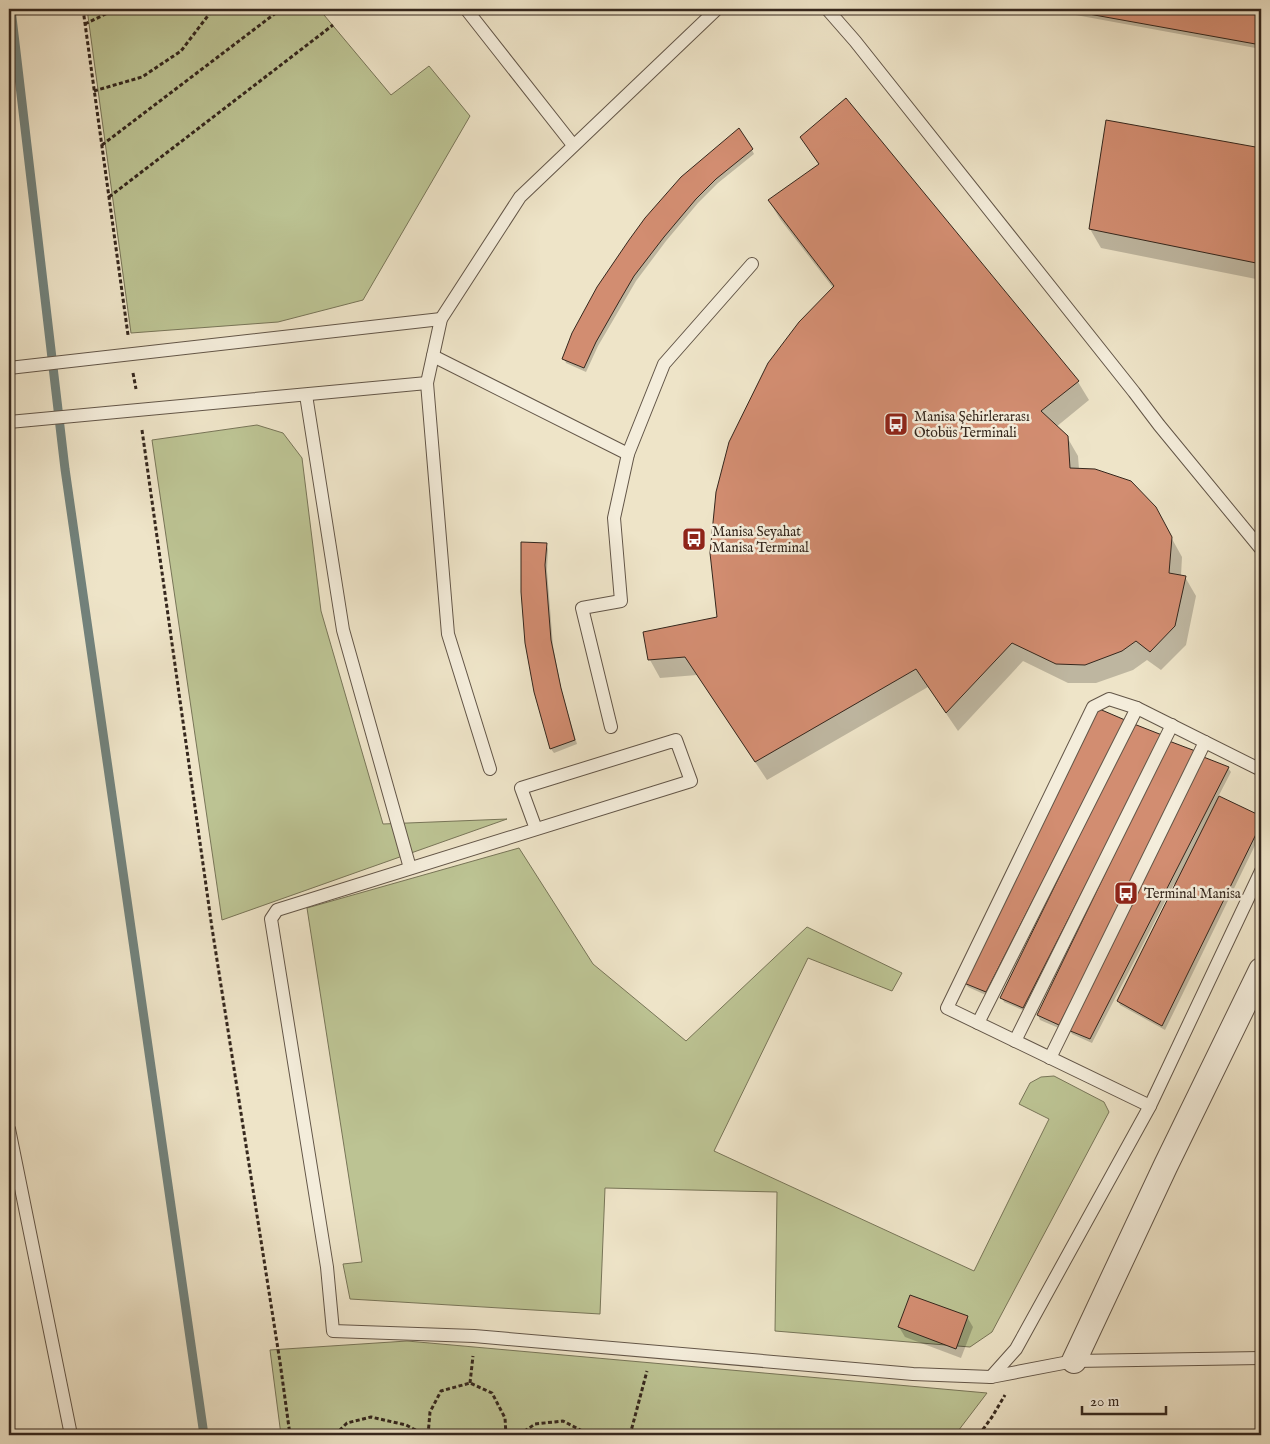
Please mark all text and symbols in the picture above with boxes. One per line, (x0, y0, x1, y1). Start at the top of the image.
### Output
place label: Manisa Şehirlerarası Otobüs Terminali (914, 408, 1030, 442)
bus stop icon: Manisa Şehirlerarası Otobüs Terminali (883, 411, 909, 437)
place label: Manisa Seyahat Manisa Terminal (712, 523, 809, 557)
bus stop icon: Manisa Seyahat Manisa Terminal (681, 526, 707, 552)
bus stop icon: Terminal Manisa (1113, 880, 1139, 906)
place label: Terminal Manisa (1144, 885, 1242, 903)
scale bar (1082, 1384, 1166, 1416)
text: 20 m (1090, 1392, 1120, 1411)

